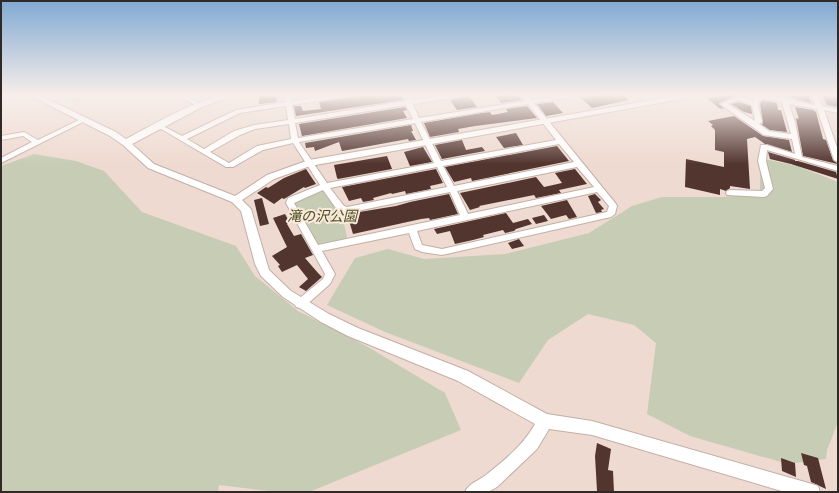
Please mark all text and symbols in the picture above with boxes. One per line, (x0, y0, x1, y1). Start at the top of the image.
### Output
park label: 滝の沢公園 (287, 206, 359, 226)

